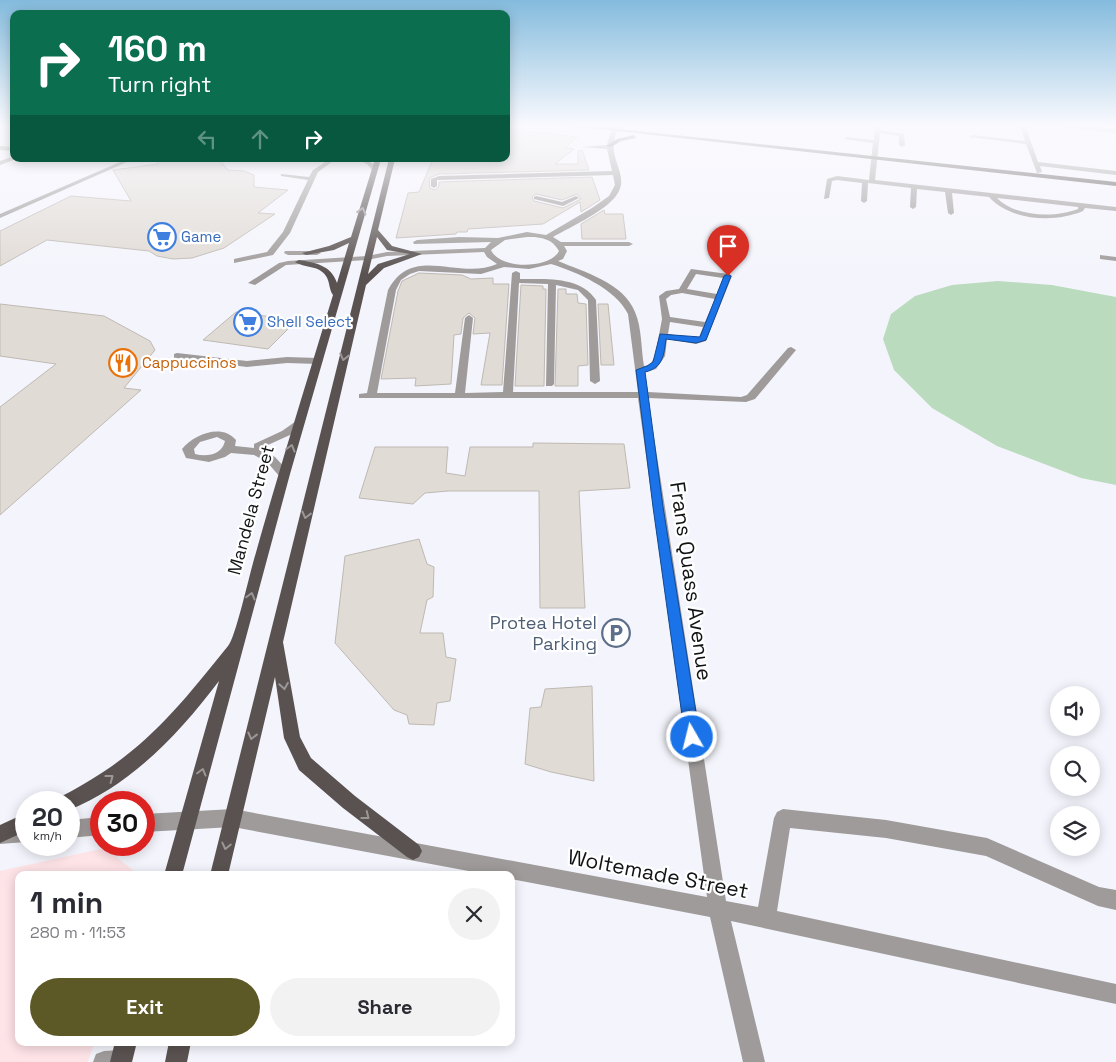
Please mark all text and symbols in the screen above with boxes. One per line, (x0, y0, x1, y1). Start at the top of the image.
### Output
text: 160 m (108, 27, 207, 71)
icon: right (25, 30, 90, 95)
text: Turn right (108, 70, 211, 98)
icon: left (193, 125, 221, 153)
icon: ahead (246, 125, 274, 153)
icon: right (299, 125, 327, 153)
one-way arrow (357, 207, 367, 215)
supermarket icon: Game (147, 222, 177, 252)
pin (707, 225, 749, 276)
place label: Game (181, 227, 221, 246)
icon: arrive (714, 232, 742, 260)
supermarket icon: Shell Select (233, 307, 263, 337)
place label: Shell Select (267, 312, 352, 331)
restaurant icon: Cappuccinos (108, 348, 138, 378)
one-way arrow (339, 352, 350, 361)
place label: Cappuccinos (142, 353, 237, 372)
street label: Mandela Street (222, 442, 279, 577)
one-way arrow (286, 444, 296, 452)
street label: Frans Quass Avenue (664, 480, 719, 682)
one-way arrow (301, 510, 312, 519)
one-way arrow (245, 592, 255, 601)
place label: Protea Hotel Parking (490, 611, 597, 655)
parking icon: Protea Hotel Parking (601, 618, 631, 648)
one-way arrow (278, 681, 288, 690)
map controls (1050, 686, 1100, 856)
button: sound (1050, 686, 1100, 736)
position arrow (665, 710, 717, 762)
one-way arrow (247, 731, 258, 740)
button: search (1050, 746, 1100, 796)
one-way arrow (197, 768, 207, 776)
one-way arrow (104, 775, 114, 784)
speed limit sign: 30 (90, 791, 155, 856)
text: 20 (32, 801, 63, 833)
button: layers (1050, 806, 1100, 856)
one-way arrow (361, 810, 370, 819)
text: km/h (33, 828, 62, 844)
one-way arrow (221, 842, 232, 851)
street label: Woltemade Street (566, 843, 751, 904)
text: 1 min (30, 883, 103, 922)
button: close (448, 888, 500, 940)
text: 280 m · 11:53 (30, 922, 126, 943)
button: Exit (30, 978, 260, 1036)
button: Share (270, 978, 500, 1036)

